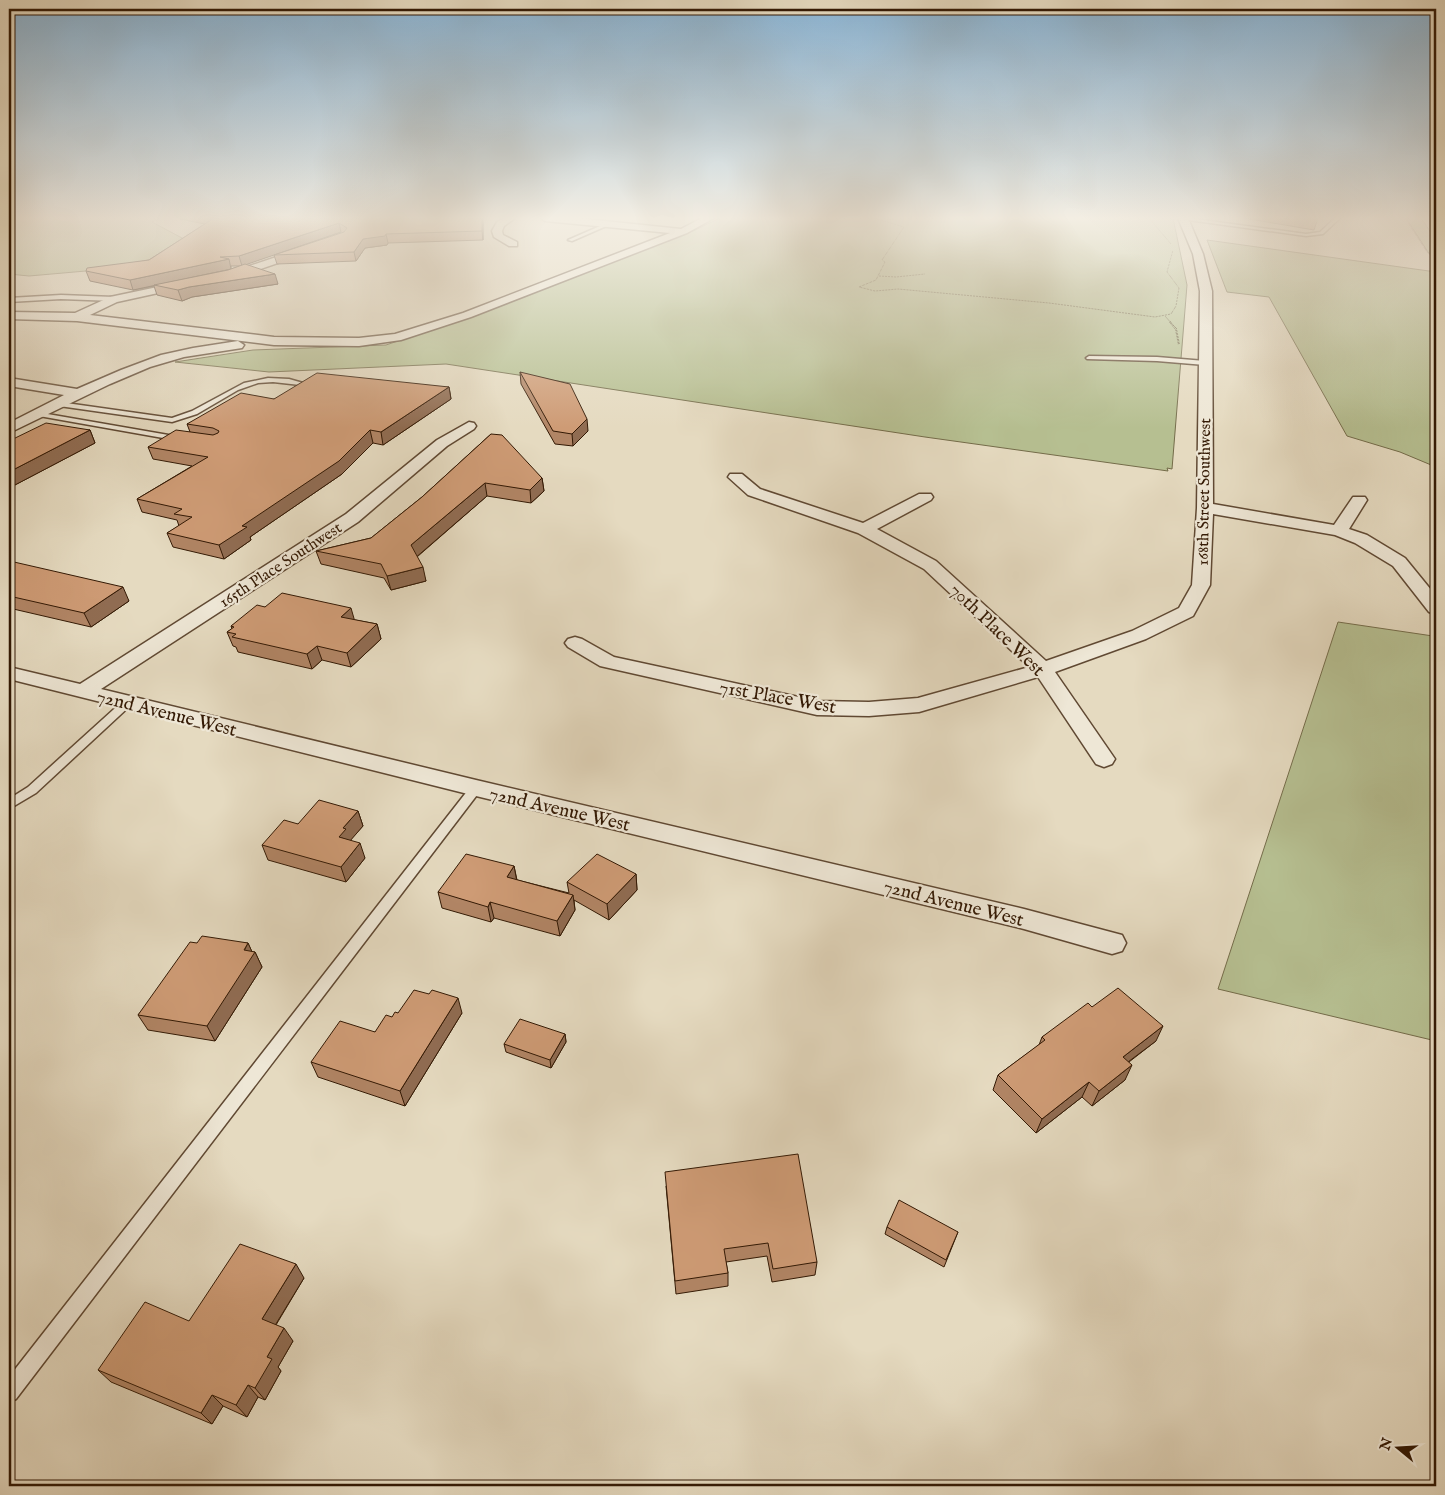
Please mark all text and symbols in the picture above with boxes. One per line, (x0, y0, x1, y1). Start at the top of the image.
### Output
street label: 168th Street Southwest (1194, 418, 1216, 566)
street label: 165th Place Southwest (216, 518, 347, 613)
street label: 70th Place West (944, 579, 1050, 682)
street label: 71st Place West (718, 676, 838, 720)
street label: 72nd Avenue West (94, 685, 239, 743)
street label: 72nd Avenue West (487, 782, 633, 838)
street label: 72nd Avenue West (881, 875, 1026, 933)
north arrow (1372, 1422, 1422, 1472)
text: N (1376, 1436, 1397, 1454)

